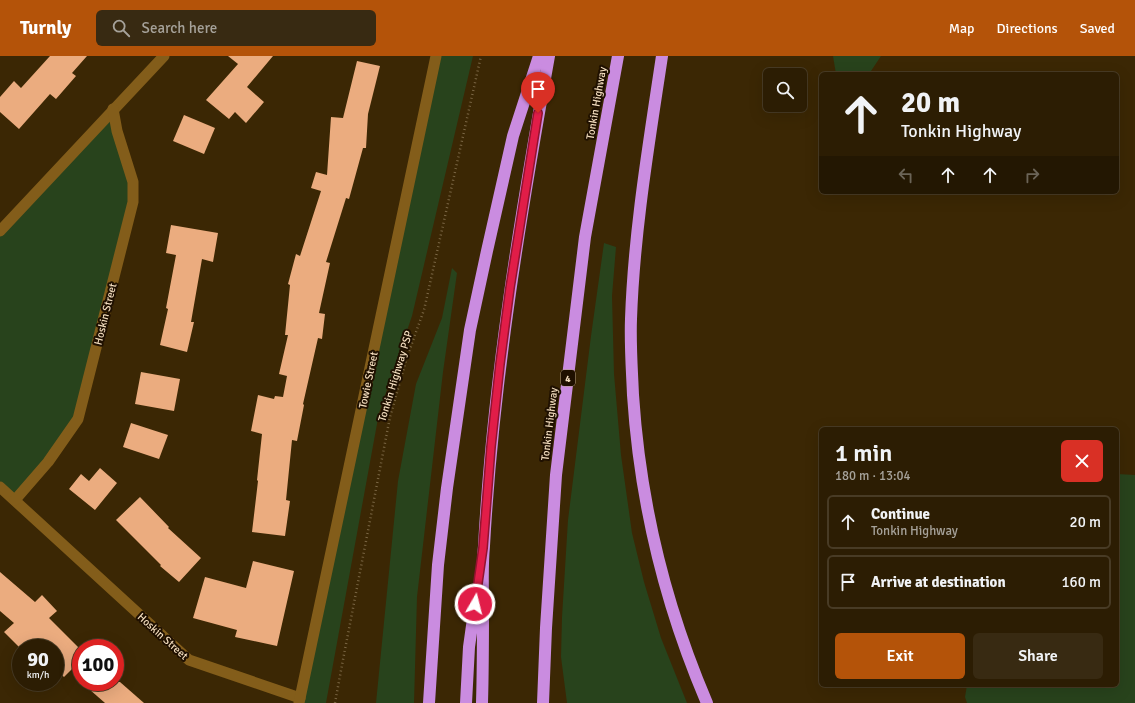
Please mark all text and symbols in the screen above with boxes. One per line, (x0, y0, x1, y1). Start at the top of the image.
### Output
search box (96, 10, 376, 46)
text: Turnly (20, 16, 72, 40)
icon: search (110, 17, 132, 39)
text: Search here (142, 19, 217, 37)
text: Map (949, 20, 975, 37)
text: Directions (997, 20, 1058, 37)
text: Saved (1080, 20, 1115, 37)
street label: Tonkin Highway (584, 65, 609, 140)
map controls (763, 68, 807, 112)
button: search (763, 68, 807, 112)
pin (521, 72, 555, 113)
icon: arrive (527, 78, 549, 100)
text: 20 m (901, 86, 960, 120)
icon: ahead (835, 88, 887, 140)
text: Tonkin Highway (901, 120, 1021, 142)
icon: left (895, 164, 917, 186)
icon: ahead (937, 164, 959, 186)
icon: ahead (979, 164, 1001, 186)
icon: right (1021, 164, 1043, 186)
street label: Hoskin Street (92, 282, 120, 346)
street label: Tonkin Highway PSP (375, 329, 416, 423)
street label: Towie Street (356, 350, 381, 410)
road number: 4 (561, 370, 575, 386)
street label: Tonkin Highway (539, 386, 561, 461)
text: 1 min (835, 438, 892, 468)
button: close (1061, 440, 1103, 482)
text: 180 m · 13:04 (835, 468, 911, 484)
text: Continue (871, 505, 930, 523)
icon: ahead (837, 511, 859, 533)
text: 20 m (1070, 513, 1101, 531)
text: Tonkin Highway (871, 523, 958, 539)
icon: arrive (837, 571, 859, 593)
text: Arrive at destination (871, 573, 1006, 591)
text: 160 m (1061, 573, 1101, 591)
position arrow (454, 583, 496, 625)
street label: Hoskin Street (135, 610, 191, 663)
button: Exit (835, 633, 965, 679)
button: Share (973, 633, 1103, 679)
speed limit sign: 100 (72, 639, 124, 691)
text: 90 (27, 647, 49, 672)
text: km/h (27, 669, 49, 681)

